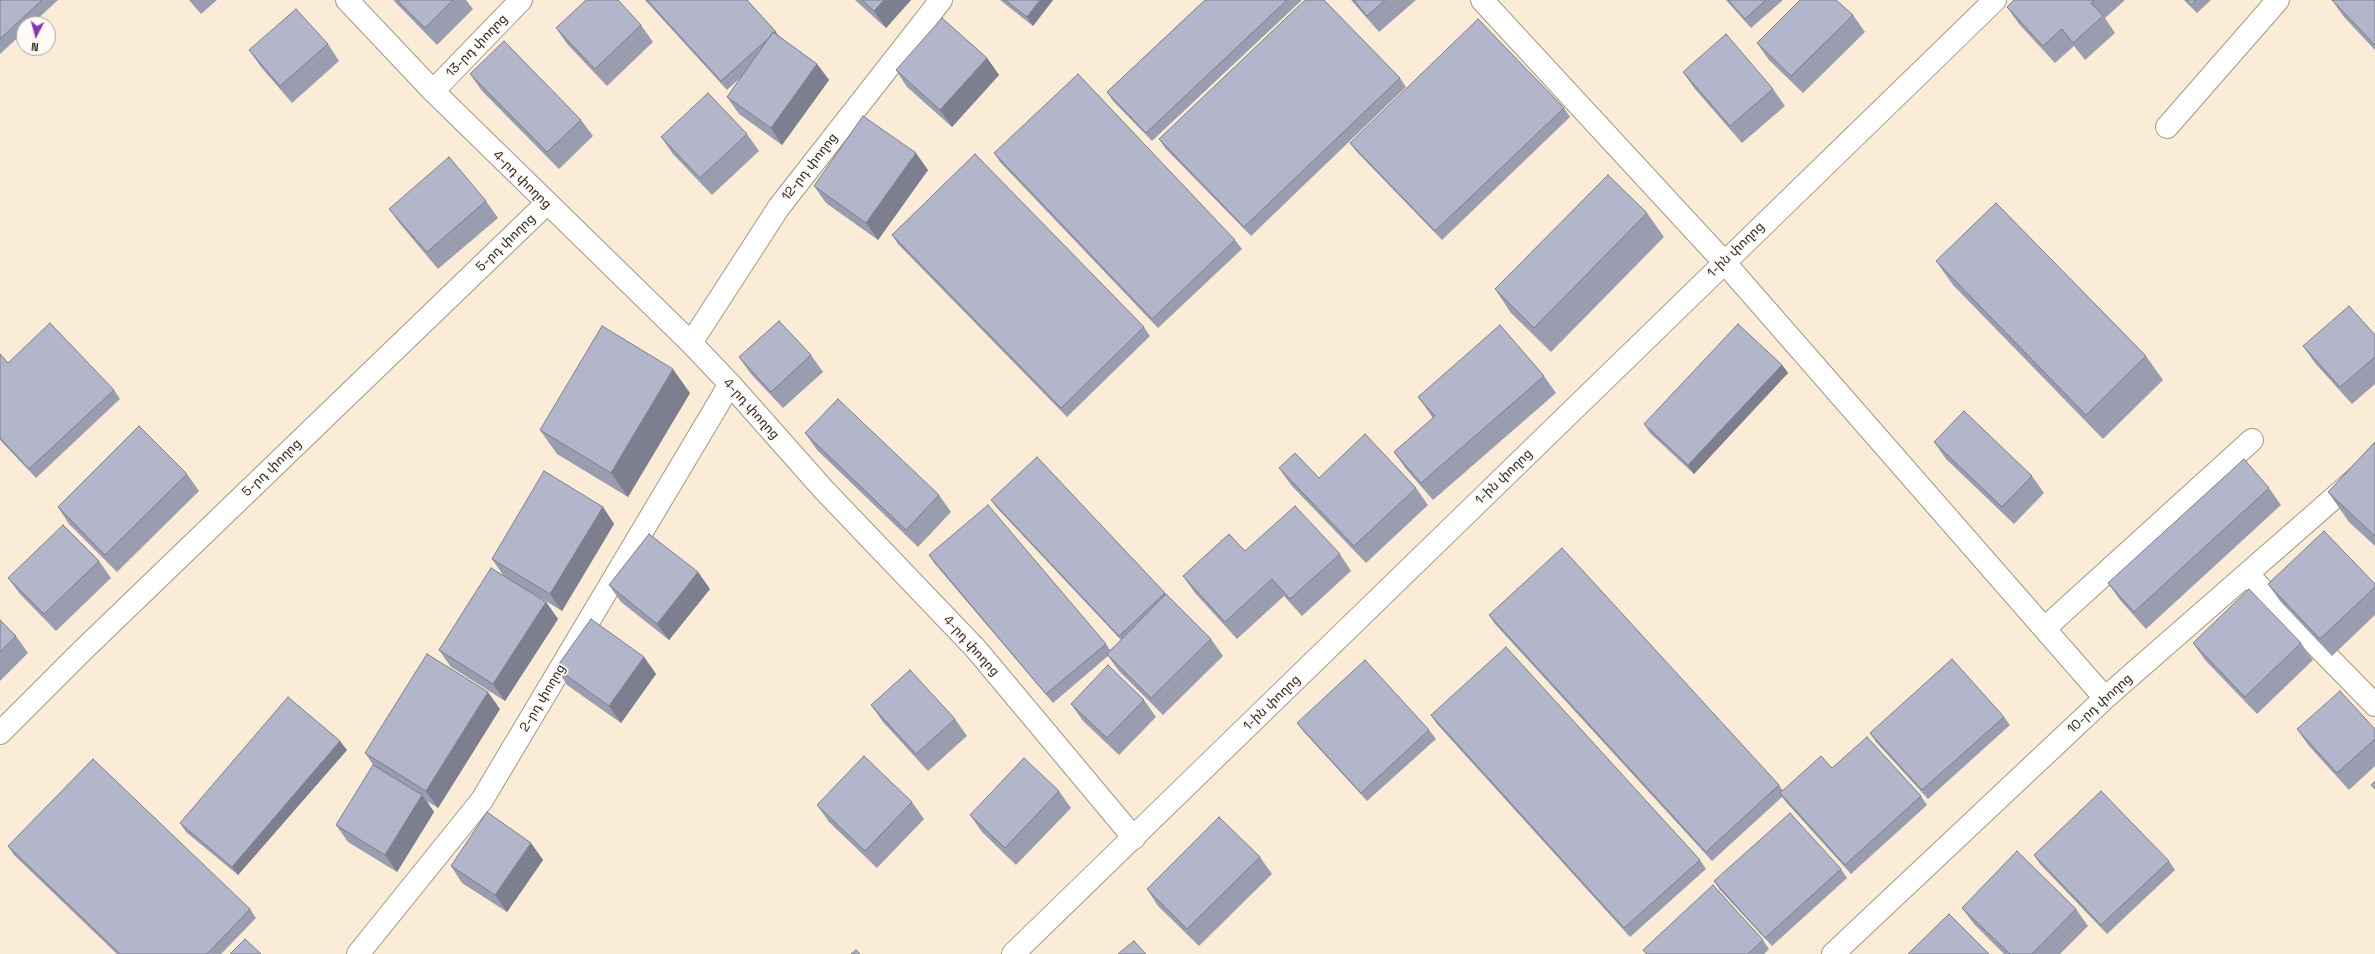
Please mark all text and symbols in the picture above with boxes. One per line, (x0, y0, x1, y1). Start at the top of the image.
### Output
street label: 13-րդ փողոց (443, 11, 511, 81)
north arrow (16, 16, 56, 56)
text: N (30, 40, 39, 54)
street label: 12-րդ փողոց (779, 130, 841, 204)
street label: 4-րդ փողոց (489, 147, 555, 213)
street label: 5-րդ փողոց (473, 211, 539, 275)
street label: 1-ին փողոց (1704, 219, 1768, 281)
street label: 4-րդ փողոց (720, 375, 782, 443)
street label: 5-րդ փողոց (239, 436, 305, 500)
street label: 1-ին փողոց (1472, 446, 1536, 508)
street label: 4-րդ փողոց (940, 612, 1002, 680)
street label: 2-րդ փողոց (517, 661, 569, 735)
street label: 10-րդ փողոց (2064, 671, 2136, 737)
street label: 1-ին փողոց (1240, 672, 1304, 734)

